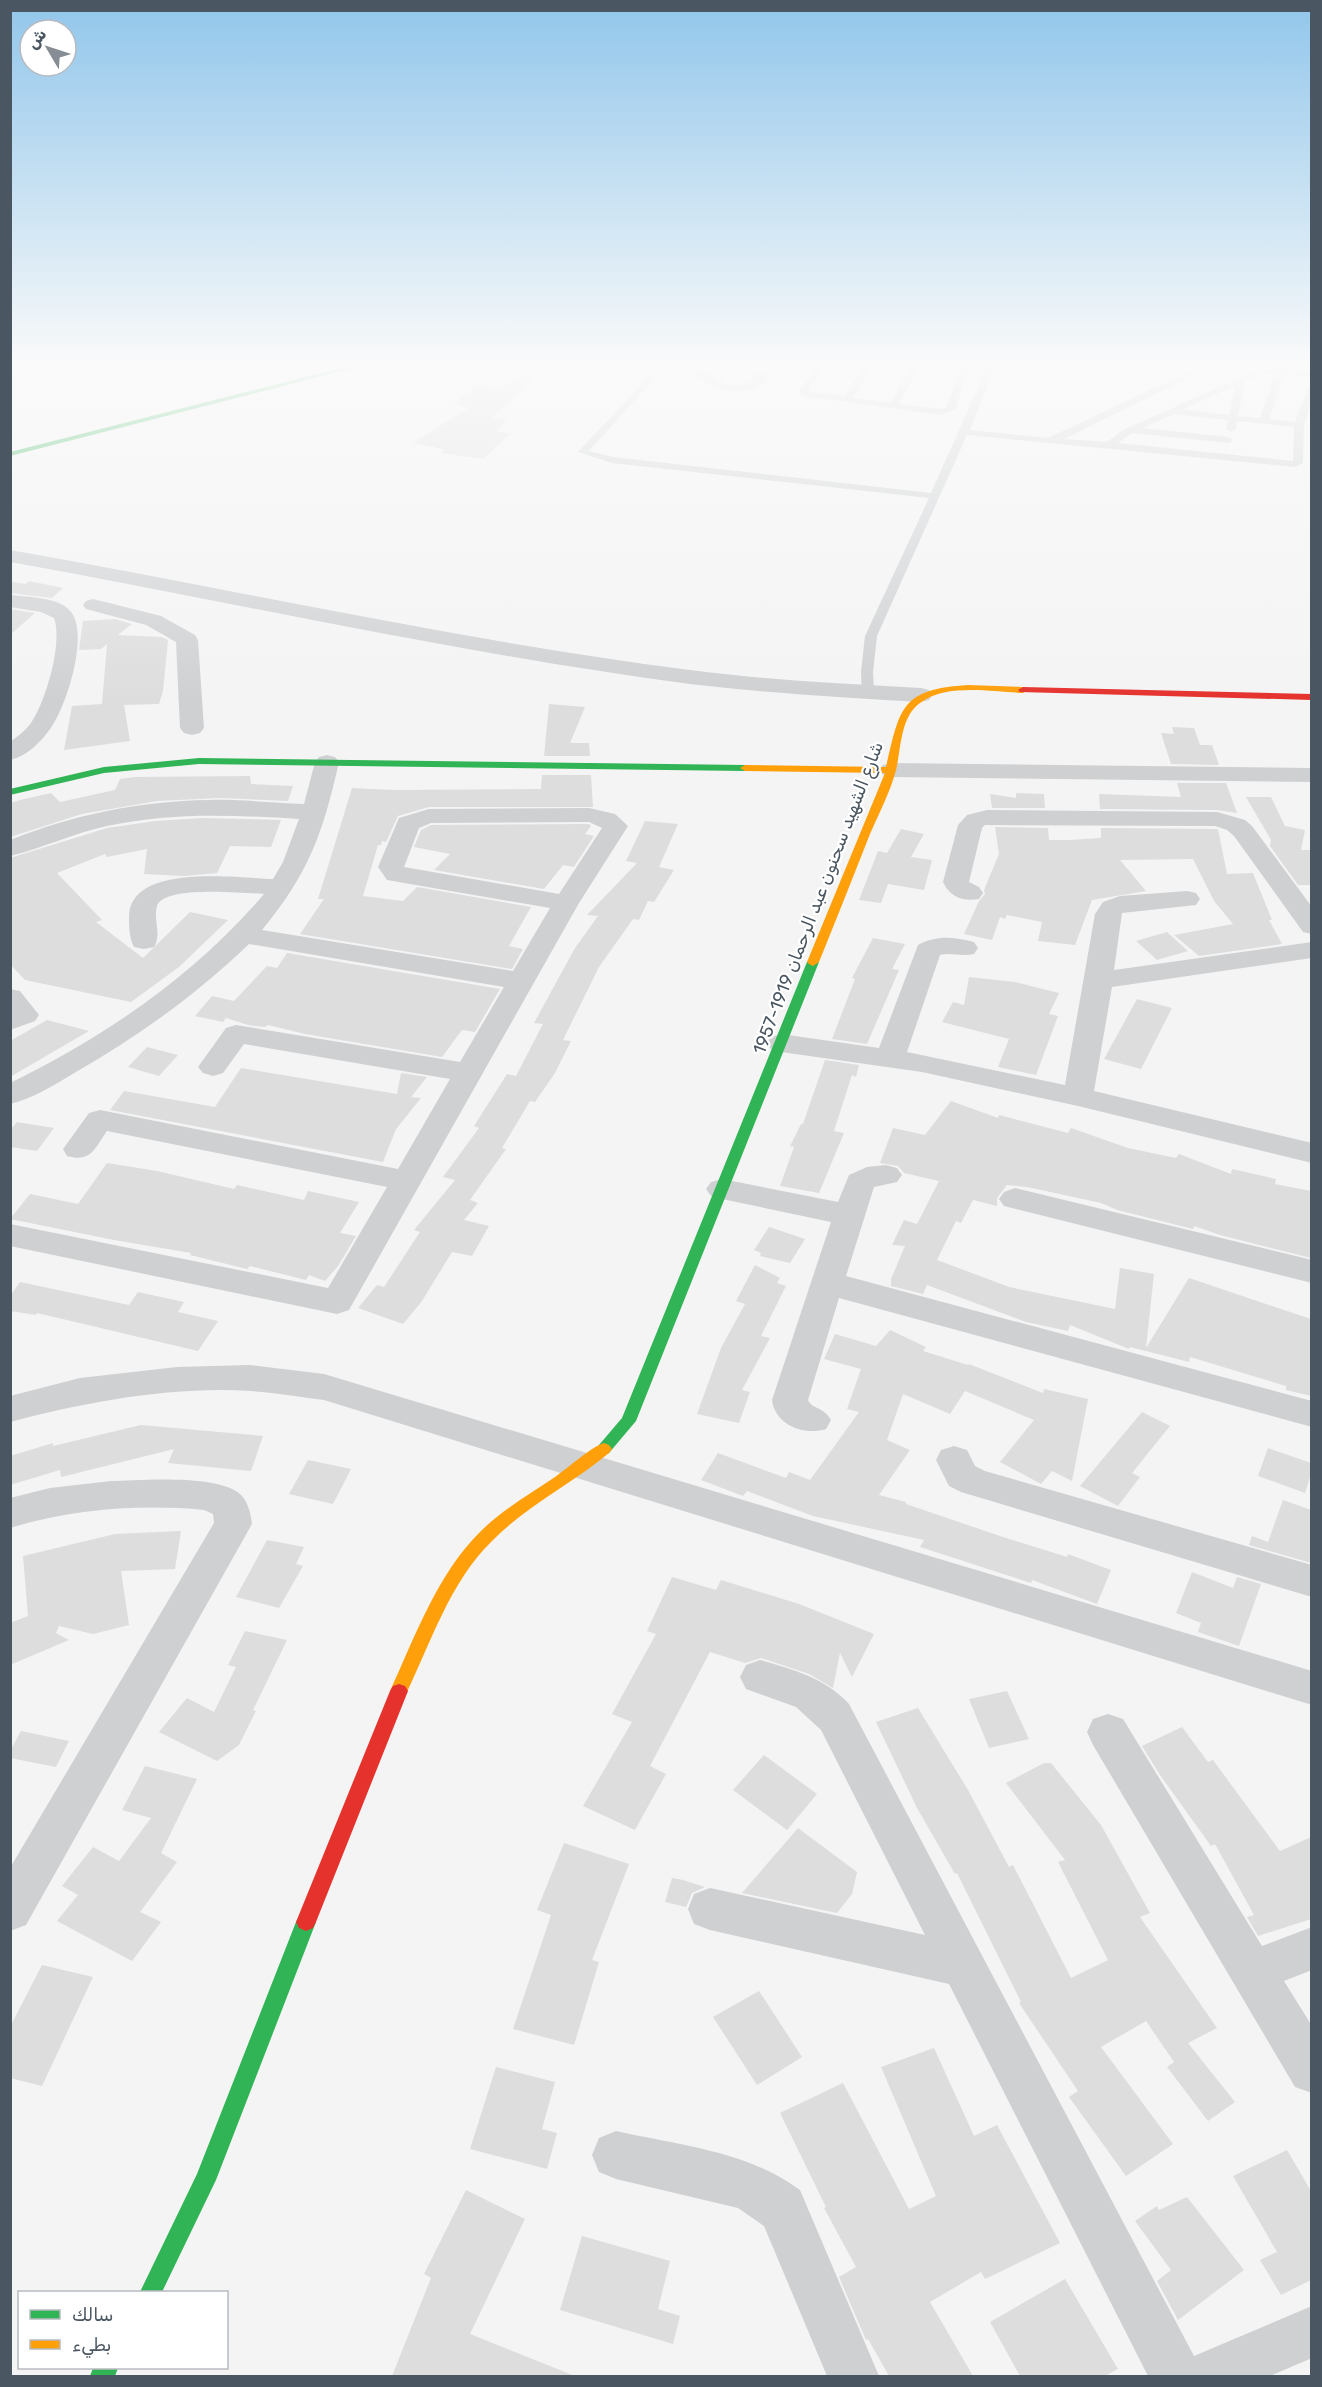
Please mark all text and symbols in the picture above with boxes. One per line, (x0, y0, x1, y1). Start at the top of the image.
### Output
north arrow (18, 18, 78, 78)
text: ش (23, 25, 50, 53)
street label: شارع الشهيد سحنون عبد الرحمان 1919-1957 (748, 739, 889, 1058)
legend (18, 2291, 228, 2369)
text: سالك (72, 2304, 113, 2326)
text: بطيء (72, 2334, 111, 2358)

